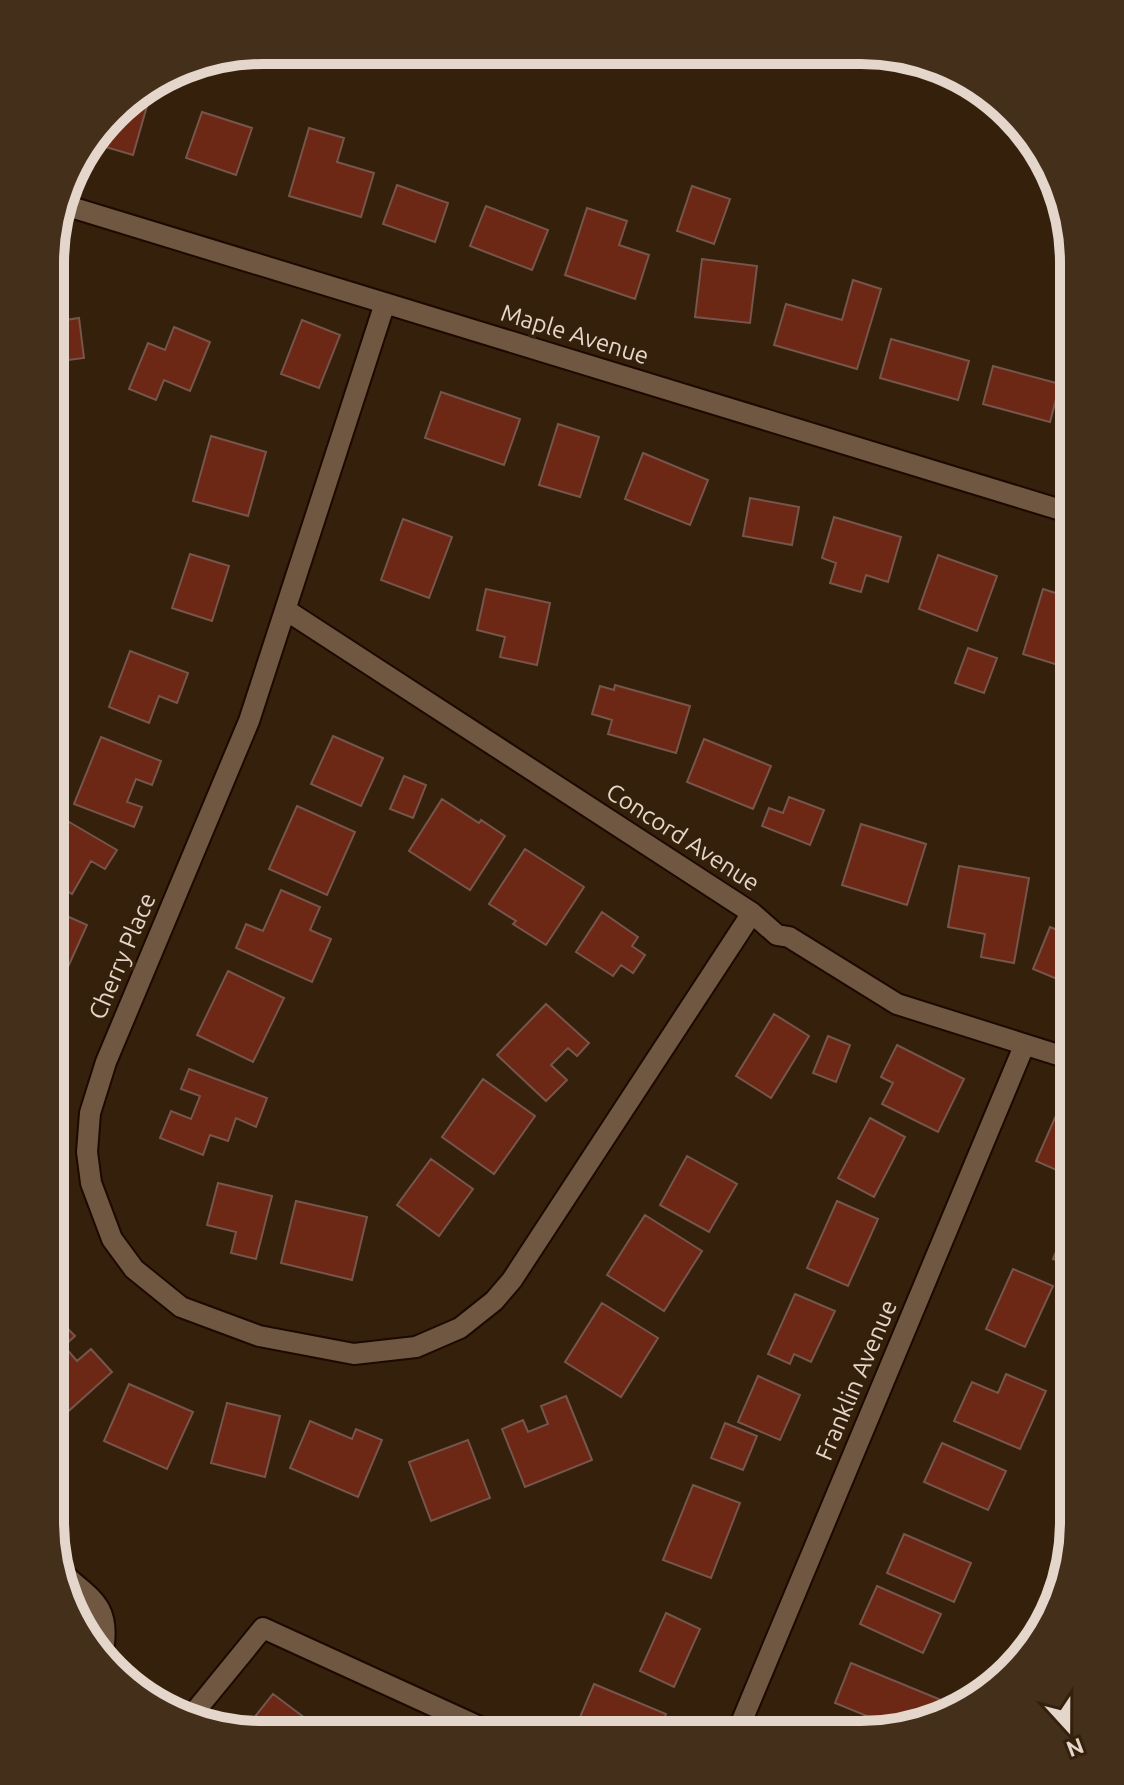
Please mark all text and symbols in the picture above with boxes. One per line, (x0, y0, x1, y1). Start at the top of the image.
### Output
street label: Maple Avenue (498, 299, 652, 369)
street label: Concord Avenue (601, 777, 765, 897)
street label: Cherry Place (83, 889, 161, 1023)
street label: Franklin Avenue (810, 1296, 902, 1464)
north arrow (1028, 1689, 1108, 1769)
text: N (1063, 1734, 1087, 1763)

